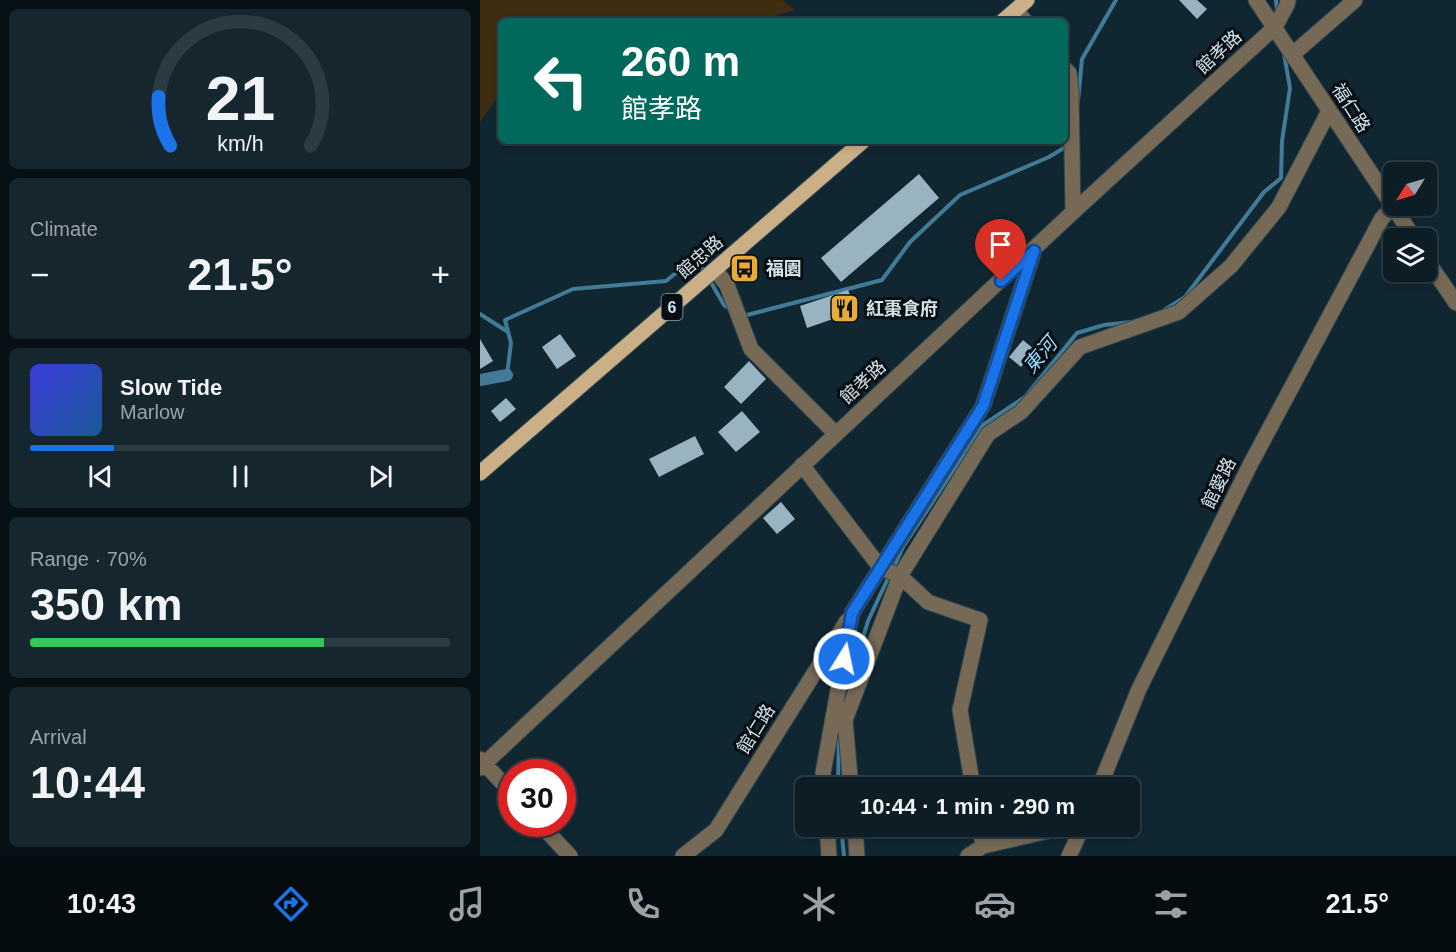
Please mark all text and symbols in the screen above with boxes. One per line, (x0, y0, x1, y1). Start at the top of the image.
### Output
street label: 館孝路 (1192, 26, 1246, 78)
text: 260 m (621, 38, 740, 85)
icon: left (522, 42, 600, 120)
text: 21 (205, 64, 275, 133)
street label: 福仁路 (1328, 80, 1374, 136)
text: 館孝路 (621, 94, 702, 124)
text: km/h (217, 133, 263, 157)
north arrow (1383, 162, 1437, 216)
map controls (1383, 162, 1437, 282)
text: Climate (30, 218, 98, 240)
pin (975, 219, 1026, 281)
icon: arrive (984, 228, 1017, 261)
button: layers (1383, 228, 1437, 282)
street label: 館忠路 (673, 232, 727, 282)
text: 21.5° (187, 249, 293, 300)
bus stop icon: 福園 (729, 253, 761, 285)
text: − (30, 256, 49, 293)
text: + (431, 256, 450, 293)
place label: 福園 (766, 259, 802, 279)
restaurant icon: 紅棗食府 (829, 293, 861, 325)
road number: 6 (662, 294, 682, 320)
place label: 紅棗食府 (866, 299, 938, 319)
water label: 東河 (1019, 330, 1064, 377)
street label: 館孝路 (836, 356, 890, 408)
text: Slow Tide (120, 375, 222, 400)
text: Marlow (120, 401, 184, 423)
street label: 館愛路 (1198, 454, 1240, 512)
icon: previous (84, 460, 117, 493)
icon: pause (224, 460, 257, 493)
icon: next (364, 460, 397, 493)
text: Range · 70% (30, 548, 147, 570)
text: 350 km (30, 579, 183, 630)
position arrow (812, 627, 876, 691)
street label: 館仁路 (733, 701, 779, 757)
text: Arrival (30, 726, 87, 748)
text: 10:44 (30, 757, 145, 808)
speed limit sign: 30 (498, 759, 576, 837)
text: 10:44 · 1 min · 290 m (860, 794, 1075, 819)
icon: directions (270, 883, 312, 925)
icon: music (446, 883, 488, 925)
icon: phone (622, 883, 664, 925)
icon: climate (798, 883, 840, 925)
icon: car (974, 883, 1016, 925)
icon: filters (1150, 883, 1192, 925)
text: 10:43 (67, 889, 136, 919)
text: 21.5° (1326, 889, 1389, 919)

